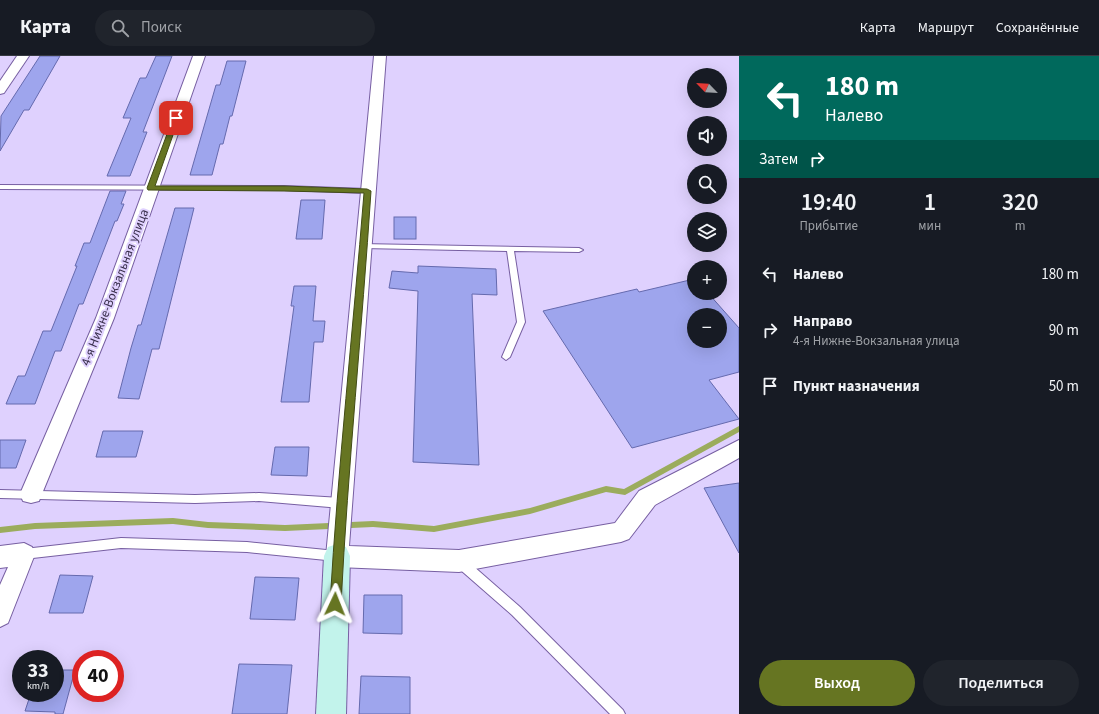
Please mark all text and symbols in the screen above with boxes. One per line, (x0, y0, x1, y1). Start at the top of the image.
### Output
search box (95, 10, 375, 46)
text: Карта (20, 14, 71, 41)
icon: search (109, 17, 131, 39)
text: Поиск (141, 17, 182, 38)
text: Карта (860, 18, 896, 38)
text: Маршрут (918, 18, 974, 38)
text: Сохранённые (996, 18, 1079, 38)
text: 180 m (825, 66, 899, 106)
north arrow (687, 68, 727, 108)
map controls (687, 68, 727, 348)
icon: left (759, 72, 811, 124)
pin (159, 101, 193, 135)
text: Налево (825, 103, 883, 128)
icon: arrive (165, 107, 187, 129)
button: sound (687, 116, 727, 156)
icon: right (806, 148, 828, 170)
text: Затем (759, 149, 798, 170)
button: search (687, 164, 727, 204)
text: 19:40 (801, 185, 857, 220)
text: 1 (924, 185, 936, 220)
text: 320 (1002, 185, 1039, 220)
street label: 4-я Нижне-Вокзальная улица (77, 206, 153, 368)
button: layers (687, 212, 727, 252)
text: Прибытие (799, 217, 858, 235)
text: мин (918, 217, 941, 235)
text: m (1015, 217, 1025, 235)
button: + (687, 260, 727, 300)
icon: left (759, 263, 781, 285)
text: Налево (793, 264, 844, 285)
text: 180 m (1041, 264, 1079, 285)
button: − (687, 308, 727, 348)
text: Направо (793, 311, 852, 332)
icon: right (759, 319, 781, 341)
text: 90 m (1049, 320, 1079, 341)
text: 4-я Нижне-Вокзальная улица (793, 332, 959, 350)
icon: arrive (759, 375, 781, 397)
text: Пункт назначения (793, 376, 920, 397)
text: 50 m (1049, 376, 1079, 397)
position arrow (314, 583, 356, 625)
speed limit sign: 40 (72, 650, 124, 702)
text: 33 (27, 657, 49, 685)
button: Выход (759, 660, 915, 706)
button: Поделиться (923, 660, 1079, 706)
text: km/h (27, 679, 49, 693)

